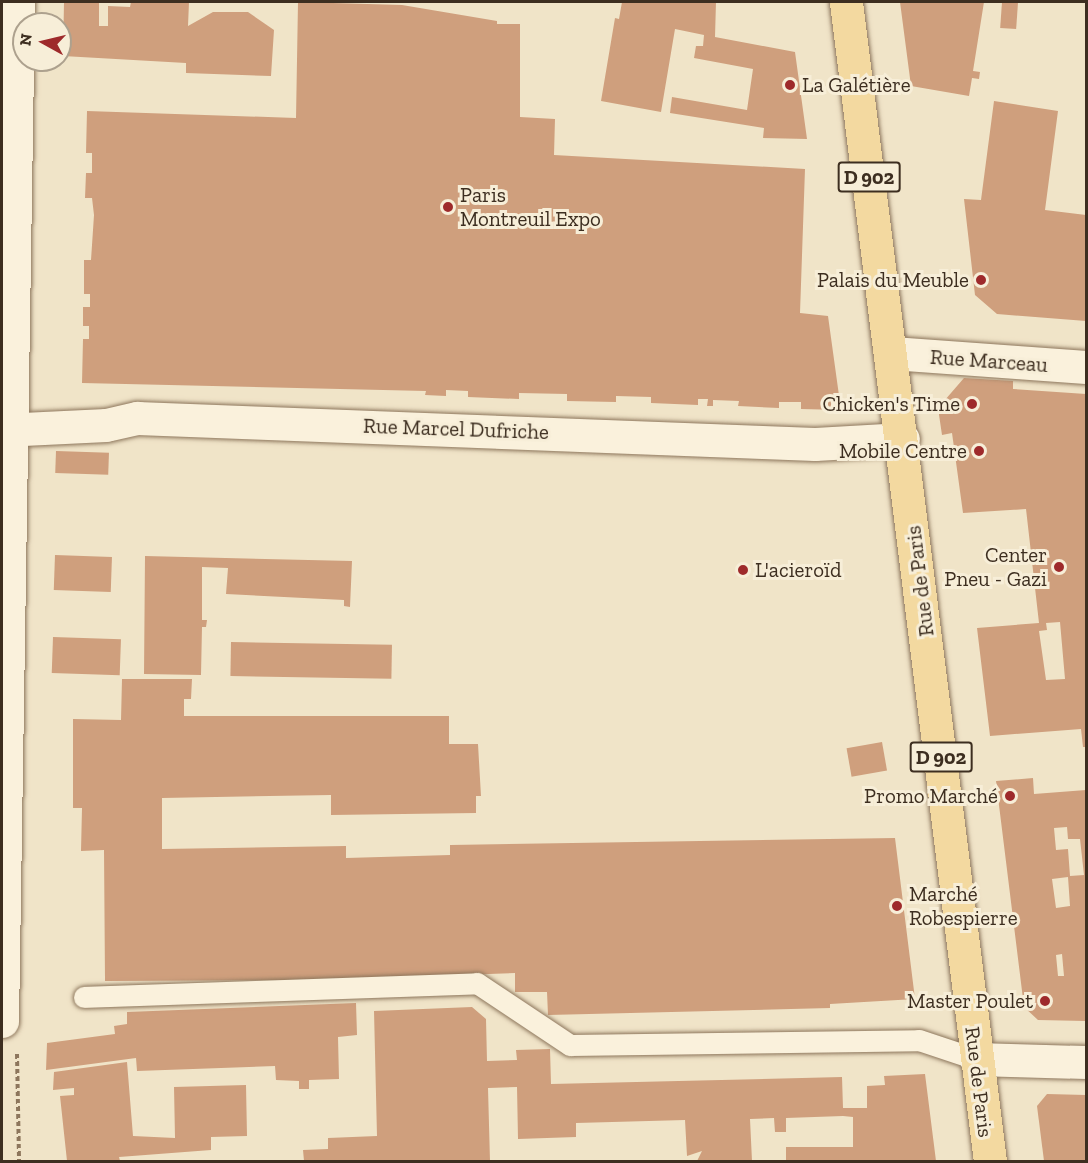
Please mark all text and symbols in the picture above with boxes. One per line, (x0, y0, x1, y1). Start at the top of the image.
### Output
north arrow (12, 12, 72, 72)
text: N (15, 32, 36, 47)
place label: La Galétière (802, 72, 911, 98)
marker: La Galétière (783, 78, 797, 92)
road number: D 902 (838, 160, 900, 194)
place label: Paris Montreuil Expo (460, 182, 601, 232)
marker: Paris Montreuil Expo (441, 200, 455, 214)
place label: Palais du Meuble (817, 267, 969, 293)
marker: Palais du Meuble (974, 273, 988, 287)
street label: Rue Marceau (929, 344, 1049, 378)
place label: Chicken's Time (822, 391, 960, 417)
marker: Chicken's Time (965, 397, 979, 411)
street label: Rue Marcel Dufriche (363, 413, 549, 445)
place label: Mobile Centre (839, 438, 967, 464)
marker: Mobile Centre (972, 444, 986, 458)
street label: Rue de Paris (901, 524, 939, 638)
place label: Center Pneu - Gazi (944, 542, 1047, 592)
place label: L'acieroïd (755, 557, 841, 583)
marker: Center Pneu - Gazi (1052, 560, 1066, 574)
marker: L'acieroïd (736, 563, 750, 577)
road number: D 902 (910, 740, 972, 774)
place label: Promo Marché (864, 783, 998, 809)
marker: Promo Marché (1003, 789, 1017, 803)
place label: Marché Robespierre (909, 881, 1018, 931)
marker: Marché Robespierre (890, 899, 904, 913)
place label: Master Poulet (907, 988, 1033, 1014)
marker: Master Poulet (1038, 994, 1052, 1008)
street label: Rue de Paris (960, 1025, 998, 1139)

